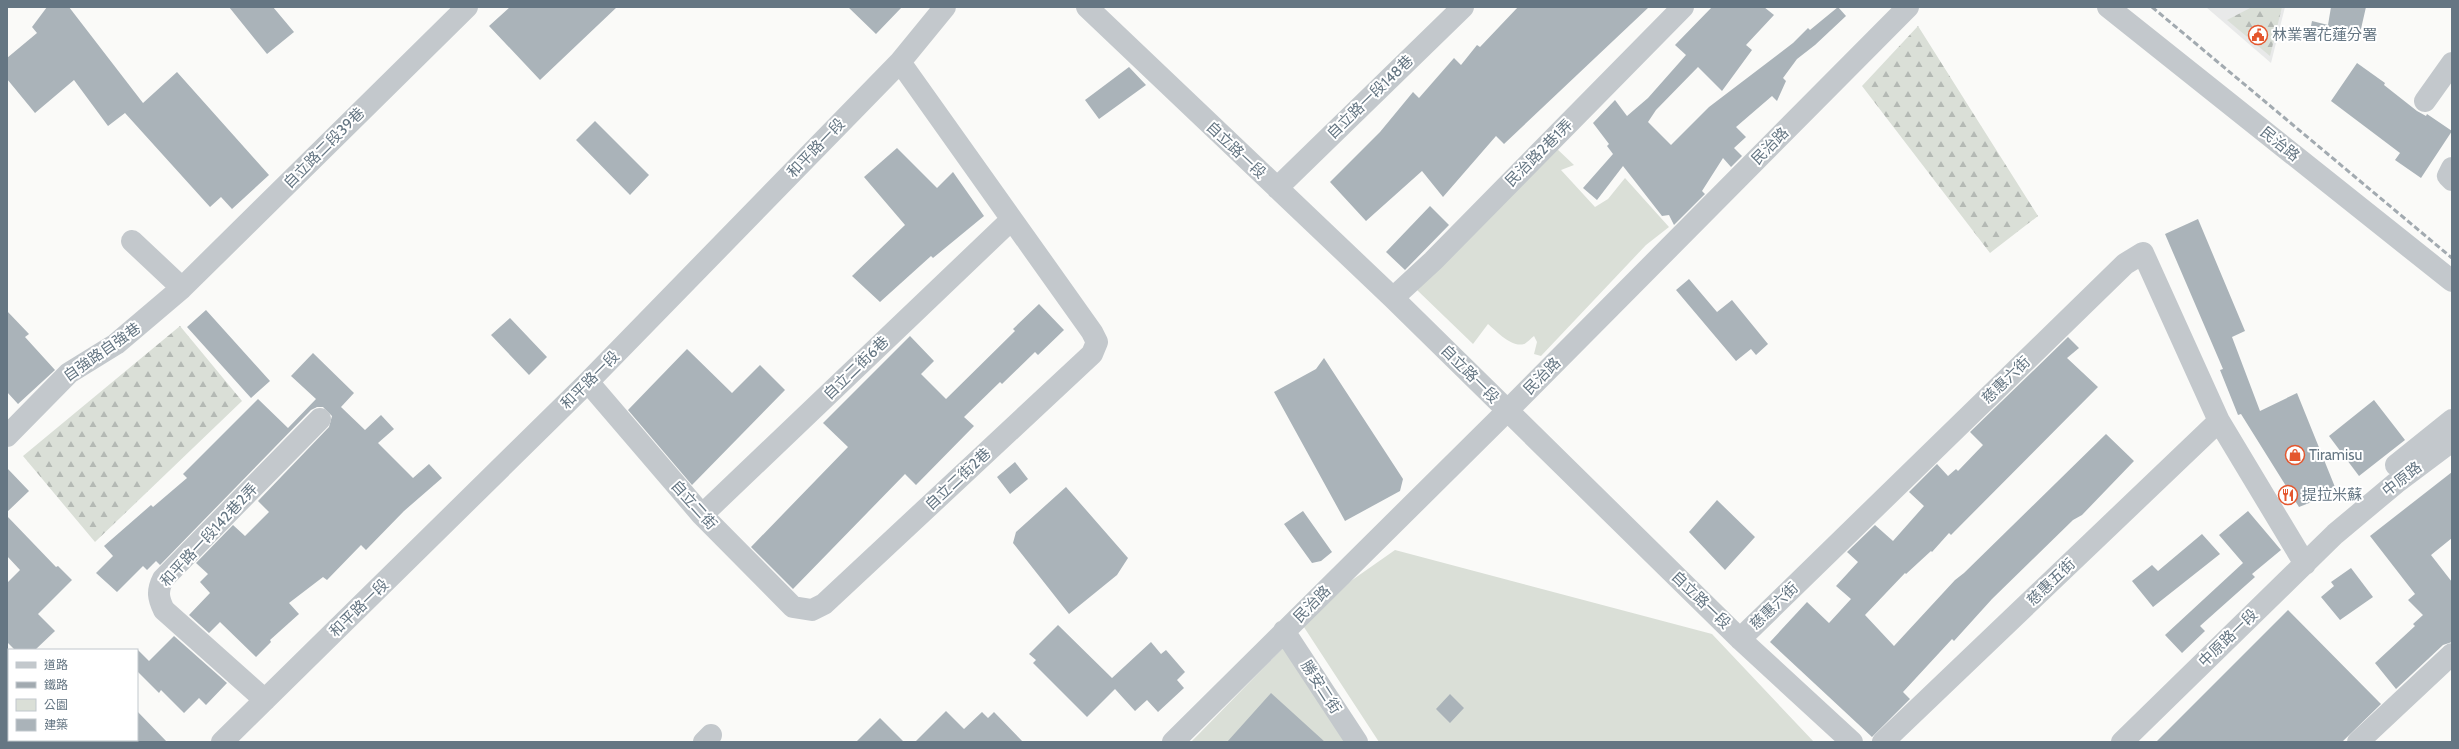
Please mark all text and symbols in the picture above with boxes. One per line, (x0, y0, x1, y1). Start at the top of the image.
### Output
public building icon: 林業署花蓮分署 (2247, 24, 2269, 46)
place label: 林業署花蓮分署 (2272, 26, 2377, 44)
street label: 自立路一段148巷 (1323, 51, 1417, 143)
street label: 自立路二段39巷 (280, 104, 368, 192)
street label: 和平路一段 (783, 115, 849, 181)
street label: 民治路2巷1弄 (1502, 116, 1576, 190)
street label: 自立路一段 (1202, 118, 1270, 182)
street label: 民治路 (2257, 123, 2303, 165)
street label: 民治路 (1748, 124, 1792, 168)
street label: 自強路自強巷 (60, 319, 144, 385)
street label: 自立二街6巷 (820, 333, 892, 403)
street label: 自立路一段 (1437, 341, 1503, 407)
street label: 和平路一段 (557, 347, 623, 413)
street label: 慈惠六街 (1978, 353, 2034, 407)
street label: 民治路 (1520, 354, 1564, 398)
street label: 自立二街2巷 (922, 444, 994, 514)
shop icon: Tiramisu (2284, 444, 2306, 466)
place label: Tiramisu (2309, 446, 2362, 464)
street label: 中原路 (2379, 458, 2425, 500)
street label: 自立二街 (667, 477, 721, 533)
street label: 和平路一段142巷2弄 (157, 480, 261, 590)
restaurant icon: 提拉米蘇 (2277, 484, 2299, 506)
place label: 提拉米蘇 (2302, 486, 2362, 504)
street label: 慈惠五街 (2023, 555, 2079, 609)
street label: 自立路一段 (1668, 567, 1734, 633)
street label: 和平路一段 (326, 575, 392, 641)
street label: 慈惠六街 (1746, 579, 1802, 633)
street label: 民治路 (1290, 582, 1334, 626)
street label: 中原路一段 (2195, 605, 2261, 671)
legend (8, 649, 138, 741)
text: 道路 (44, 657, 68, 672)
street label: 勝安二街 (1297, 657, 1345, 717)
text: 鐵路 (44, 677, 68, 692)
text: 公園 (44, 697, 68, 712)
text: 建築 (44, 717, 68, 732)

